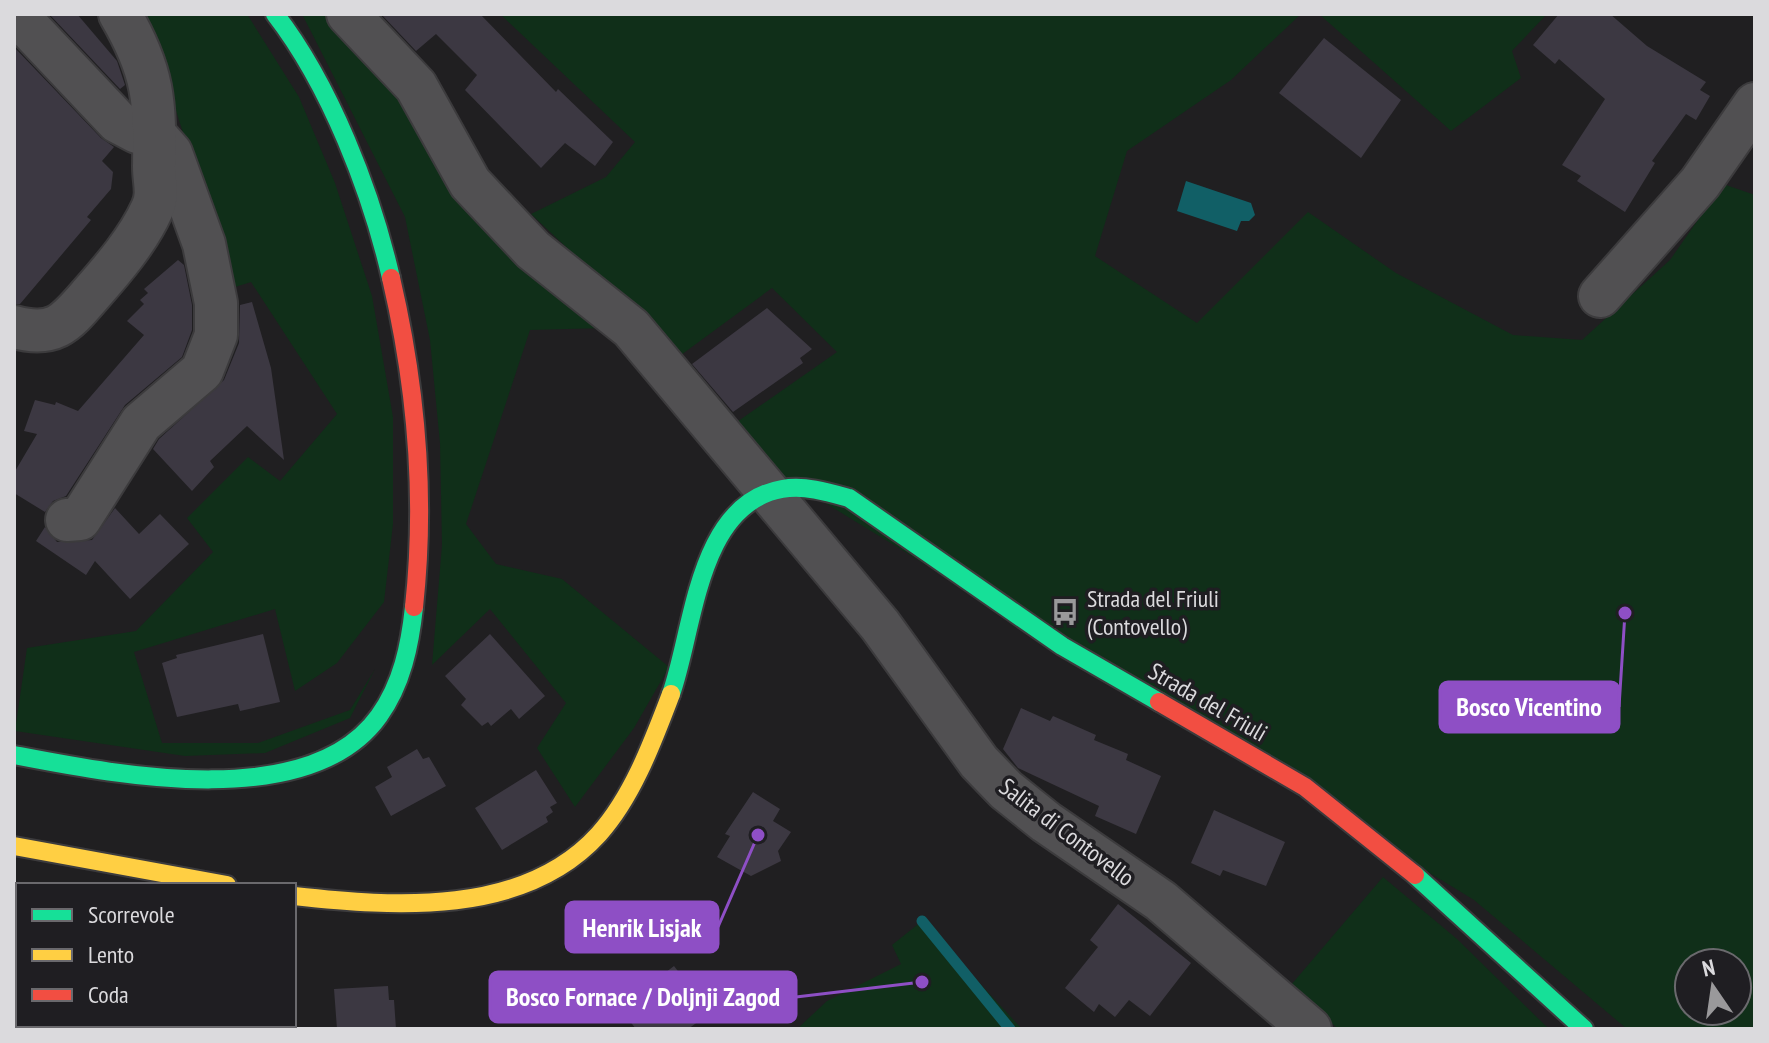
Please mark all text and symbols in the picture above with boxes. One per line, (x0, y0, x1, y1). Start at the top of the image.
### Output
place label: Strada del Friuli (Contovello) (1087, 583, 1219, 642)
bus stop icon: Strada del Friuli (Contovello) (1050, 597, 1080, 627)
street label: Strada del Friuli (1143, 656, 1273, 748)
callout: Bosco Vicentino (1440, 682, 1619, 732)
text: Bosco Vicentino (1456, 690, 1602, 723)
street label: Salita di Contovello (993, 771, 1141, 893)
legend (16, 883, 296, 1027)
text: Scorrevole (88, 899, 175, 930)
callout: Henrik Lisjak (566, 902, 718, 952)
text: Henrik Lisjak (583, 911, 702, 944)
text: Lento (88, 939, 134, 970)
north arrow (1673, 947, 1753, 1027)
text: N (1700, 953, 1717, 982)
callout: Bosco Fornace / Doljnji Zagod (490, 972, 796, 1022)
text: Coda (88, 979, 129, 1010)
text: Bosco Fornace / Doljnji Zagod (506, 980, 780, 1013)

